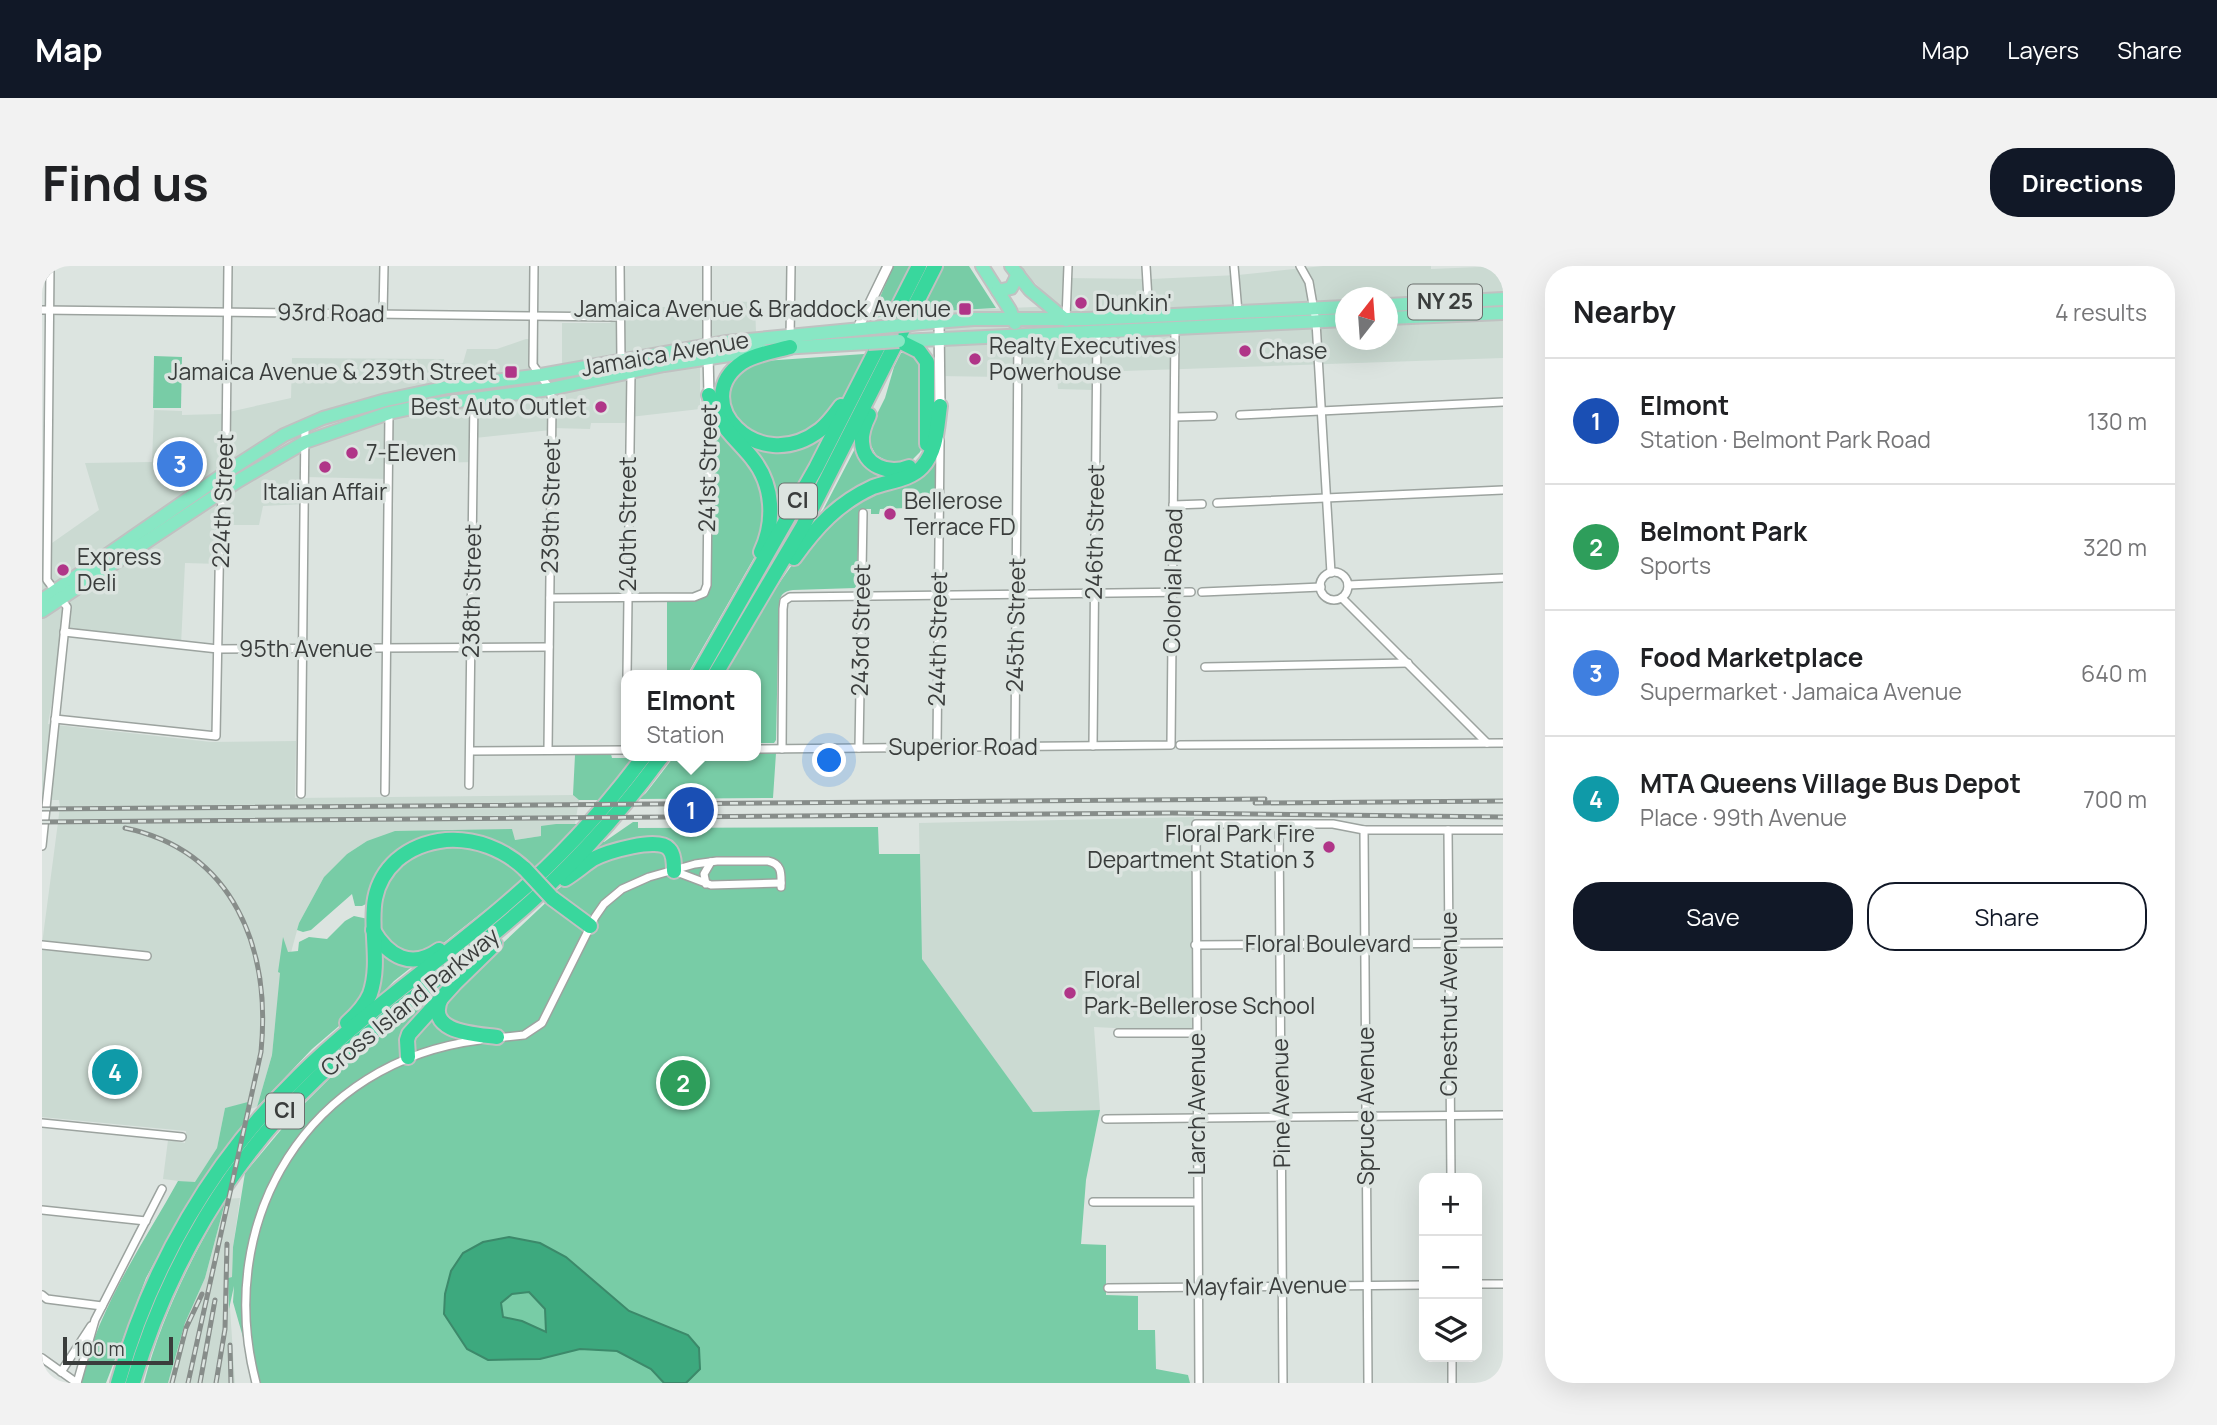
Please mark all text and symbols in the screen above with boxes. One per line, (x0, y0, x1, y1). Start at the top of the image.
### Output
text: Map (35, 27, 103, 72)
text: Map (1922, 33, 1969, 66)
text: Layers (2007, 33, 2079, 66)
text: Share (2117, 33, 2182, 66)
button: Directions (1990, 148, 2175, 217)
text: Find us (42, 149, 209, 216)
road number: NY 25 (1408, 285, 1482, 320)
place label: Dunkin' (1095, 286, 1172, 318)
north arrow (1335, 287, 1398, 350)
text: Nearby (1573, 291, 1676, 332)
place label: Jamaica Avenue & Braddock Avenue (574, 292, 951, 324)
street label: 93rd Road (277, 295, 385, 329)
marker: Dunkin' (1073, 295, 1089, 311)
text: 4 results (2055, 296, 2147, 328)
marker: Jamaica Avenue & Braddock Avenue (957, 301, 973, 317)
street label: Jamaica Avenue (578, 323, 751, 384)
place label: Realty Executives Powerhouse (989, 329, 1176, 387)
place label: Chase (1259, 334, 1327, 366)
marker: Chase (1237, 343, 1253, 359)
marker: Realty Executives Powerhouse (967, 351, 983, 367)
place label: Jamaica Avenue & 239th Street (168, 355, 497, 387)
marker: Jamaica Avenue & 239th Street (503, 364, 519, 380)
text: Elmont (1640, 387, 1729, 423)
place label: Best Auto Outlet (411, 390, 587, 422)
marker: Best Auto Outlet (593, 399, 609, 415)
street label: 241st Street (690, 403, 724, 533)
text: 1 (1591, 405, 1601, 437)
text: 130 m (2087, 405, 2147, 437)
text: Station · Belmont Park Road (1640, 423, 1931, 455)
street label: 224th Street (204, 433, 240, 569)
place label: 7-Eleven (366, 436, 456, 468)
pin: 3 (157, 438, 203, 490)
street label: 239th Street (533, 438, 567, 574)
marker: 7-Eleven (344, 445, 360, 461)
street label: 240th Street (611, 456, 643, 592)
marker: Italian Affair (317, 459, 333, 475)
street label: 246th Street (1077, 464, 1111, 600)
place label: Italian Affair (263, 475, 387, 507)
road number: CI (779, 484, 817, 518)
place label: Bellerose Terrace FD (904, 484, 1016, 542)
marker: Bellerose Terrace FD (882, 506, 898, 522)
street label: Colonial Road (1155, 508, 1189, 654)
text: Belmont Park (1640, 513, 1807, 549)
street label: 238th Street (454, 524, 488, 658)
text: 2 (1589, 531, 1603, 563)
text: 320 m (2083, 531, 2147, 563)
place label: Express Deli (77, 540, 162, 598)
text: Sports (1640, 549, 1711, 581)
street label: 245th Street (998, 557, 1032, 693)
marker: Express Deli (55, 562, 71, 578)
street label: 243rd Street (843, 563, 877, 697)
street label: 244th Street (920, 571, 954, 707)
street label: 95th Avenue (239, 632, 373, 664)
text: Food Marketplace (1640, 639, 1863, 675)
text: 3 (1589, 657, 1603, 689)
text: 640 m (2081, 657, 2147, 689)
popup (621, 670, 761, 761)
text: Supermarket · Jamaica Avenue (1640, 675, 1962, 707)
text: Elmont (646, 682, 736, 718)
text: Station (646, 718, 724, 750)
street label: Superior Road (888, 730, 1038, 762)
your location (812, 743, 846, 777)
text: MTA Queens Village Bus Depot (1640, 765, 2021, 801)
text: 4 (1589, 783, 1603, 815)
text: 700 m (2083, 783, 2147, 815)
pin: 1 (668, 784, 714, 836)
text: Place · 99th Avenue (1640, 801, 1847, 833)
place label: Floral Park Fire Department Station 3 (1087, 817, 1315, 875)
marker: Floral Park Fire Department Station 3 (1321, 839, 1337, 855)
button: Save (1573, 882, 1853, 951)
button: Share (1867, 882, 2147, 951)
street label: Chestnut Avenue (1432, 912, 1464, 1096)
street label: Cross Island Parkway (313, 919, 505, 1083)
street label: Floral Boulevard (1245, 927, 1411, 959)
place label: Floral Park-Bellerose School (1084, 963, 1315, 1021)
marker: Floral Park-Bellerose School (1062, 985, 1078, 1001)
street label: Spruce Avenue (1349, 1027, 1381, 1185)
street label: Larch Avenue (1180, 1033, 1212, 1175)
street label: Pine Avenue (1263, 1038, 1297, 1168)
pin: 4 (92, 1046, 138, 1098)
pin: 2 (660, 1057, 706, 1109)
road number: CI (266, 1094, 304, 1128)
map controls (1419, 1173, 1482, 1362)
button: + (1419, 1173, 1482, 1236)
button: − (1419, 1236, 1482, 1299)
street label: Mayfair Avenue (1185, 1268, 1347, 1302)
button: layers (1419, 1299, 1482, 1362)
scale bar (63, 1334, 173, 1366)
text: 100 m (74, 1336, 125, 1362)

